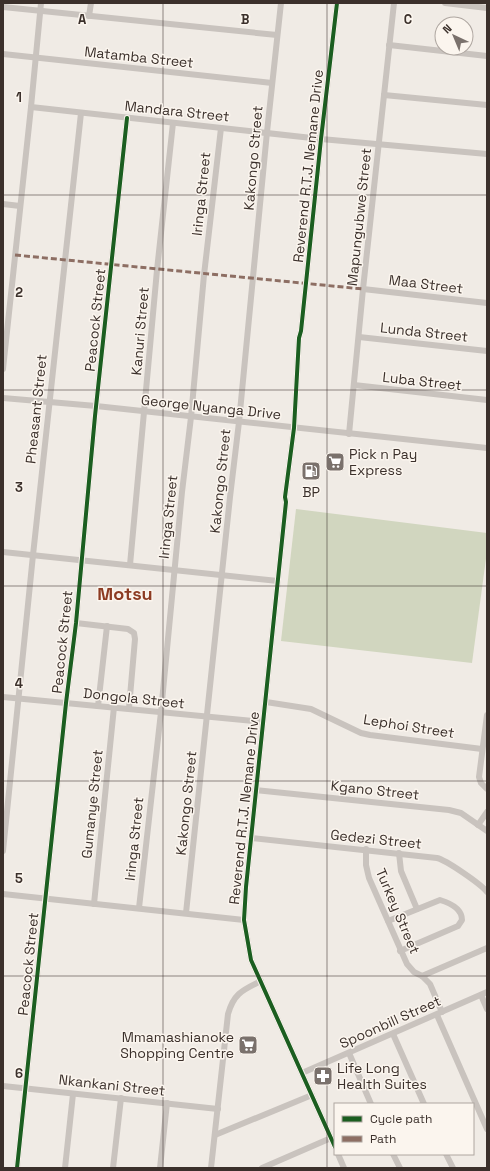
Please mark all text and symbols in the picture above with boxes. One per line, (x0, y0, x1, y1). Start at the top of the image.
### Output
text: A (78, 11, 87, 28)
text: B (241, 11, 250, 28)
text: C (404, 11, 412, 28)
north arrow (434, 16, 474, 56)
text: N (440, 21, 455, 36)
street label: Matamba Street (84, 42, 194, 72)
street label: Reverend R.T.J. Nemane Drive (289, 68, 327, 264)
text: 1 (16, 89, 22, 106)
street label: Mandara Street (124, 97, 230, 125)
street label: Kakongo Street (239, 105, 267, 211)
street label: Mapungubwe Street (343, 147, 375, 287)
street label: Iringa Street (188, 151, 214, 237)
street label: Peacock Street (81, 268, 109, 372)
street label: Maa Street (388, 271, 464, 297)
text: 2 (15, 284, 23, 301)
street label: Kanuri Street (127, 286, 153, 376)
street label: Lunda Street (379, 318, 469, 346)
street label: Pheasant Street (21, 353, 51, 465)
street label: Luba Street (381, 368, 463, 394)
street label: George Nyanga Drive (140, 391, 282, 423)
street label: Kakongo Street (206, 428, 234, 534)
place label: Pick n Pay Express (349, 445, 417, 479)
supermarket icon: Pick n Pay Express (324, 451, 346, 473)
fuel station icon: BP (300, 460, 322, 482)
street label: Iringa Street (155, 474, 181, 560)
text: 3 (15, 479, 23, 496)
place label: BP (302, 483, 320, 501)
district label: Motsu (97, 582, 153, 605)
street label: Peacock Street (48, 590, 76, 694)
text: 4 (15, 675, 23, 692)
street label: Dongola Street (82, 684, 186, 712)
street label: Reverend R.T.J. Nemane Drive (225, 710, 263, 906)
street label: Lephoi Street (362, 710, 456, 742)
street label: Gumanye Street (77, 749, 107, 859)
street label: Kakongo Street (172, 750, 200, 856)
street label: Kgano Street (330, 776, 420, 804)
street label: Iringa Street (121, 796, 147, 882)
street label: Gedezi Street (329, 825, 423, 853)
street label: Turkey Street (372, 865, 424, 957)
text: 5 (15, 870, 23, 887)
street label: Peacock Street (14, 912, 42, 1016)
street label: Spoonbill Street (336, 992, 444, 1052)
place label: Mmamashianoke Shopping Centre (120, 1028, 234, 1062)
supermarket icon: Mmamashianoke Shopping Centre (237, 1034, 259, 1056)
place label: Life Long Health Suites (337, 1059, 427, 1093)
text: 6 (15, 1065, 23, 1082)
pharmacy icon: Life Long Health Suites (312, 1065, 334, 1087)
street label: Nkankani Street (58, 1070, 166, 1100)
legend (334, 1103, 474, 1155)
text: Cycle path (370, 1111, 432, 1127)
text: Path (370, 1131, 396, 1147)

